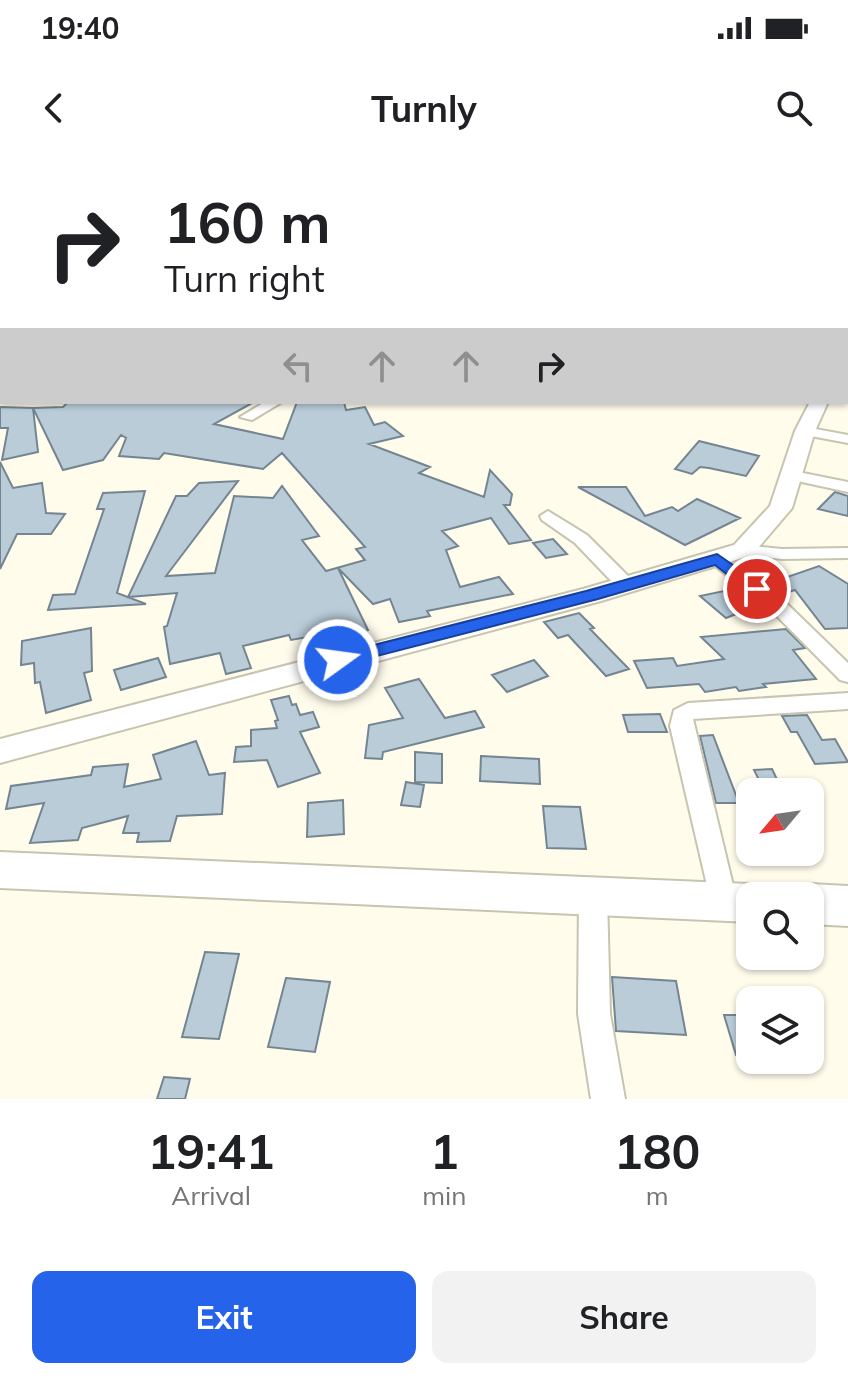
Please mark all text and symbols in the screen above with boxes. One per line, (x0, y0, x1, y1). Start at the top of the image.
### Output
text: 19:40 (40, 9, 119, 47)
icon: back (32, 86, 76, 130)
text: Turnly (371, 86, 477, 131)
icon: search (772, 86, 816, 130)
text: 160 m (164, 187, 331, 257)
icon: right (32, 192, 136, 296)
text: Turn right (164, 256, 325, 301)
icon: left (276, 344, 320, 388)
icon: ahead (360, 344, 404, 388)
icon: ahead (444, 344, 488, 388)
icon: right (528, 344, 572, 388)
pin (723, 555, 791, 623)
icon: arrive (735, 567, 779, 611)
position arrow (296, 618, 380, 702)
north arrow (736, 778, 824, 866)
map controls (736, 778, 824, 1074)
button: search (736, 882, 824, 970)
button: layers (736, 986, 824, 1074)
text: 19:41 (148, 1121, 275, 1181)
text: 1 (430, 1121, 459, 1181)
text: 180 (614, 1121, 700, 1181)
text: Arrival (171, 1179, 251, 1212)
text: min (422, 1179, 466, 1212)
text: m (646, 1179, 669, 1212)
button: Exit (32, 1271, 416, 1363)
button: Share (432, 1271, 816, 1363)

